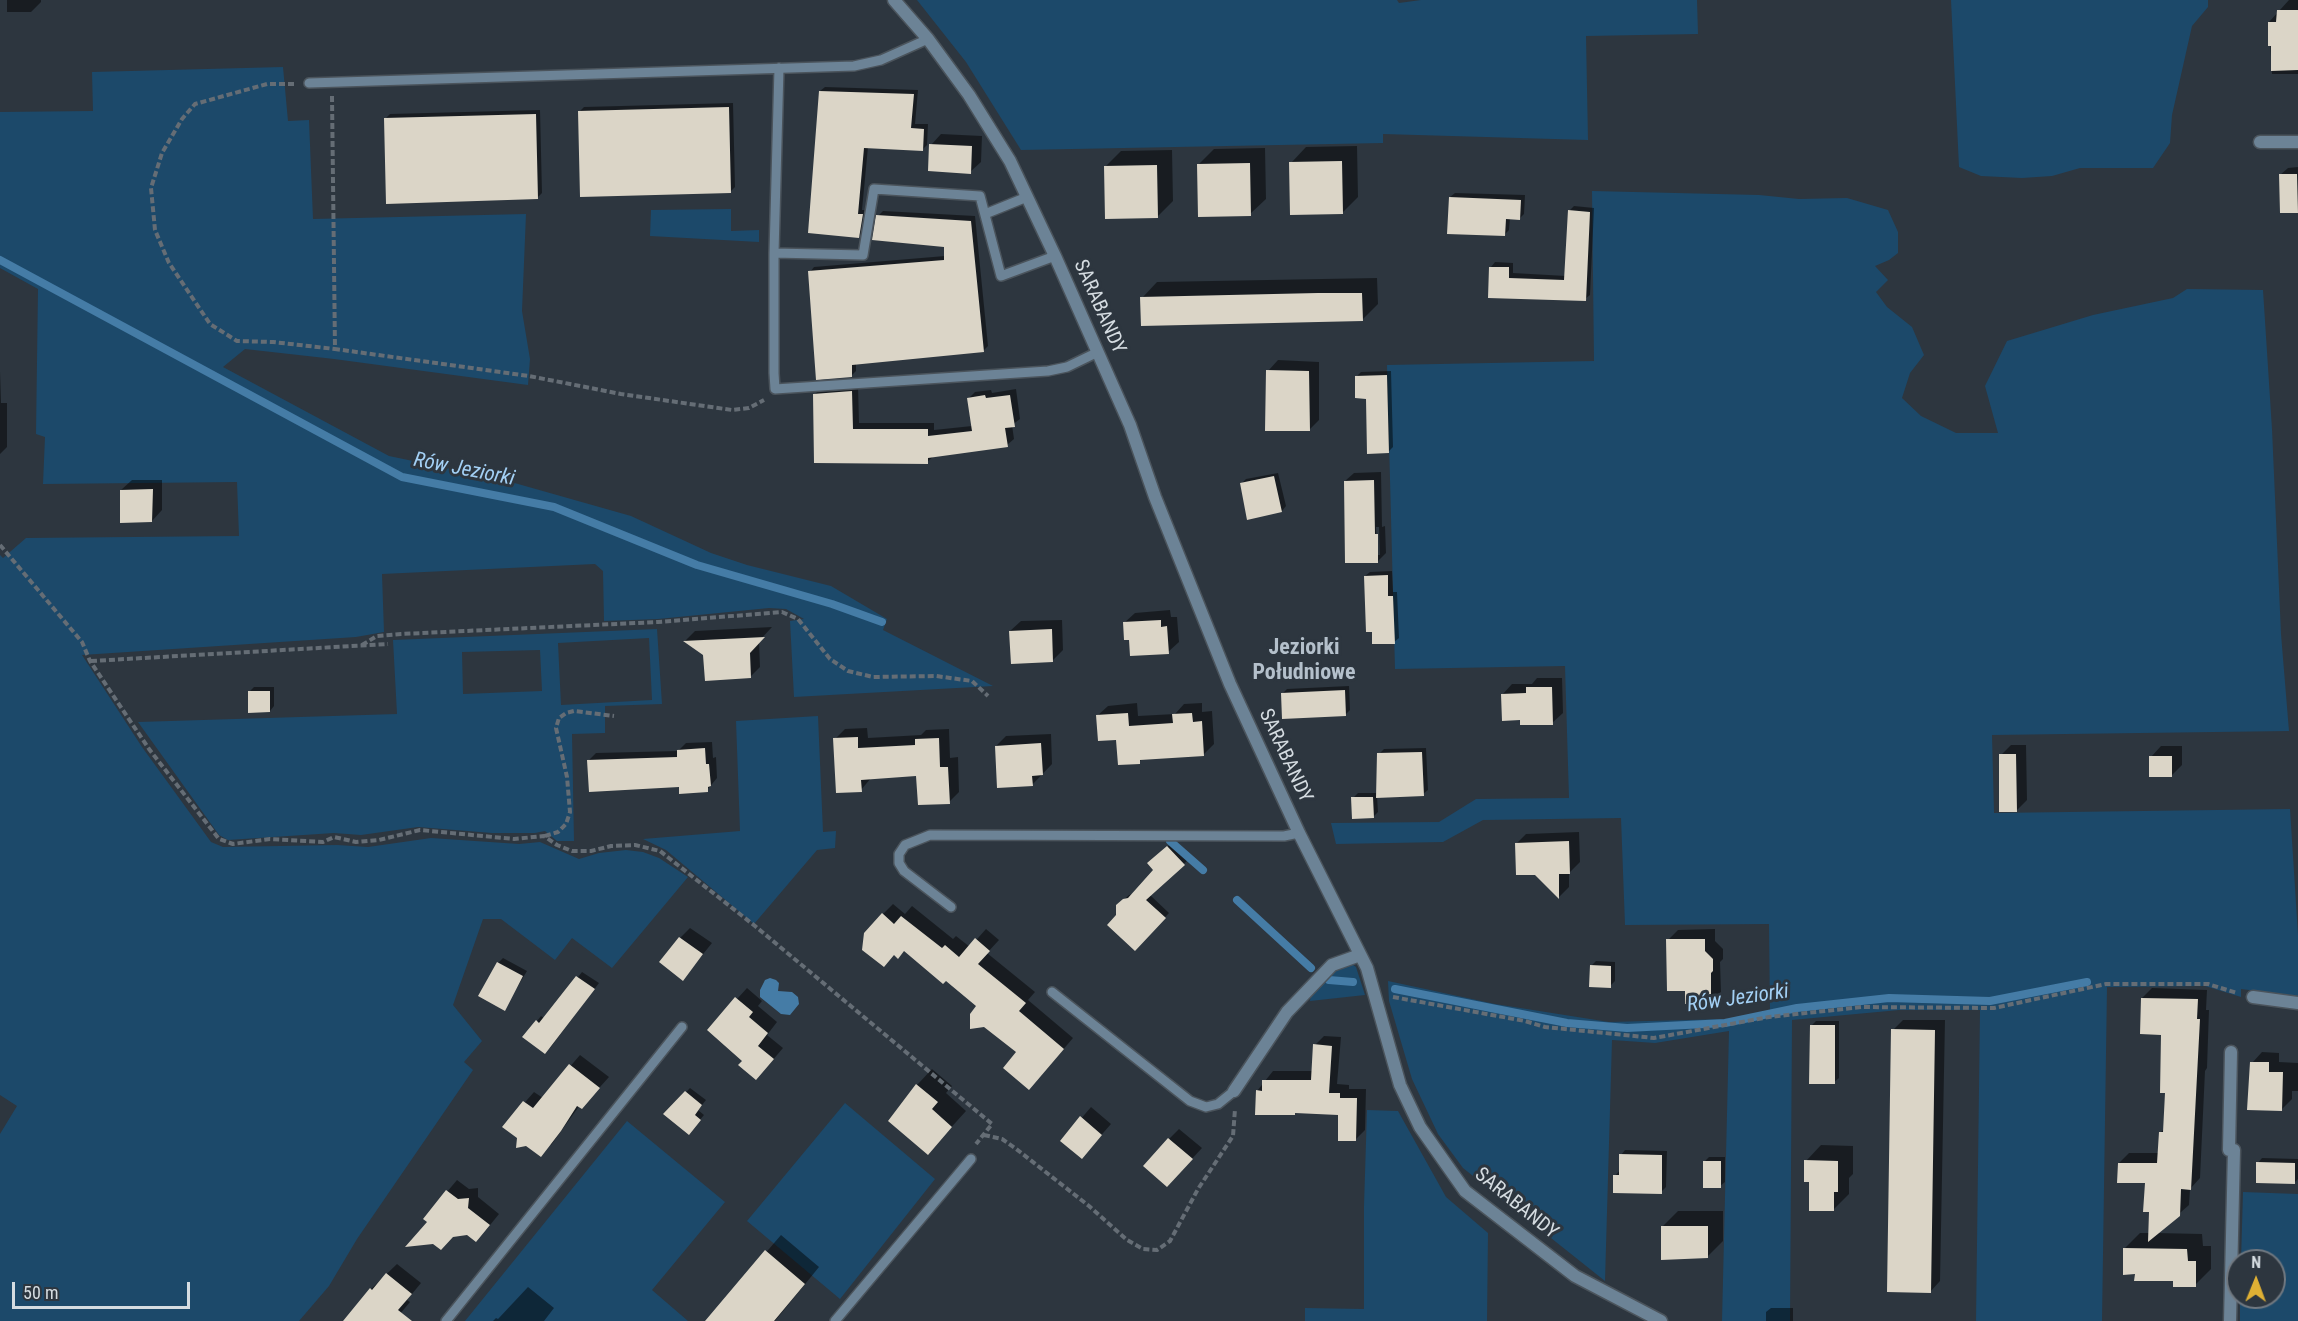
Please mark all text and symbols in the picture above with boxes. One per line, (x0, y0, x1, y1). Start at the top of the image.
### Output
street label: SARABANDY (1068, 256, 1130, 358)
water label: Rów Jeziorki (411, 448, 517, 492)
district label: Jeziorki Południowe (1252, 635, 1356, 686)
street label: SARABANDY (1253, 705, 1317, 807)
water label: Rów Jeziorki (1686, 979, 1790, 1019)
street label: SARABANDY (1469, 1163, 1563, 1245)
north arrow (2226, 1249, 2286, 1309)
text: N (2251, 1253, 2261, 1272)
scale bar (15, 1270, 194, 1308)
text: 50 m (23, 1282, 58, 1303)

